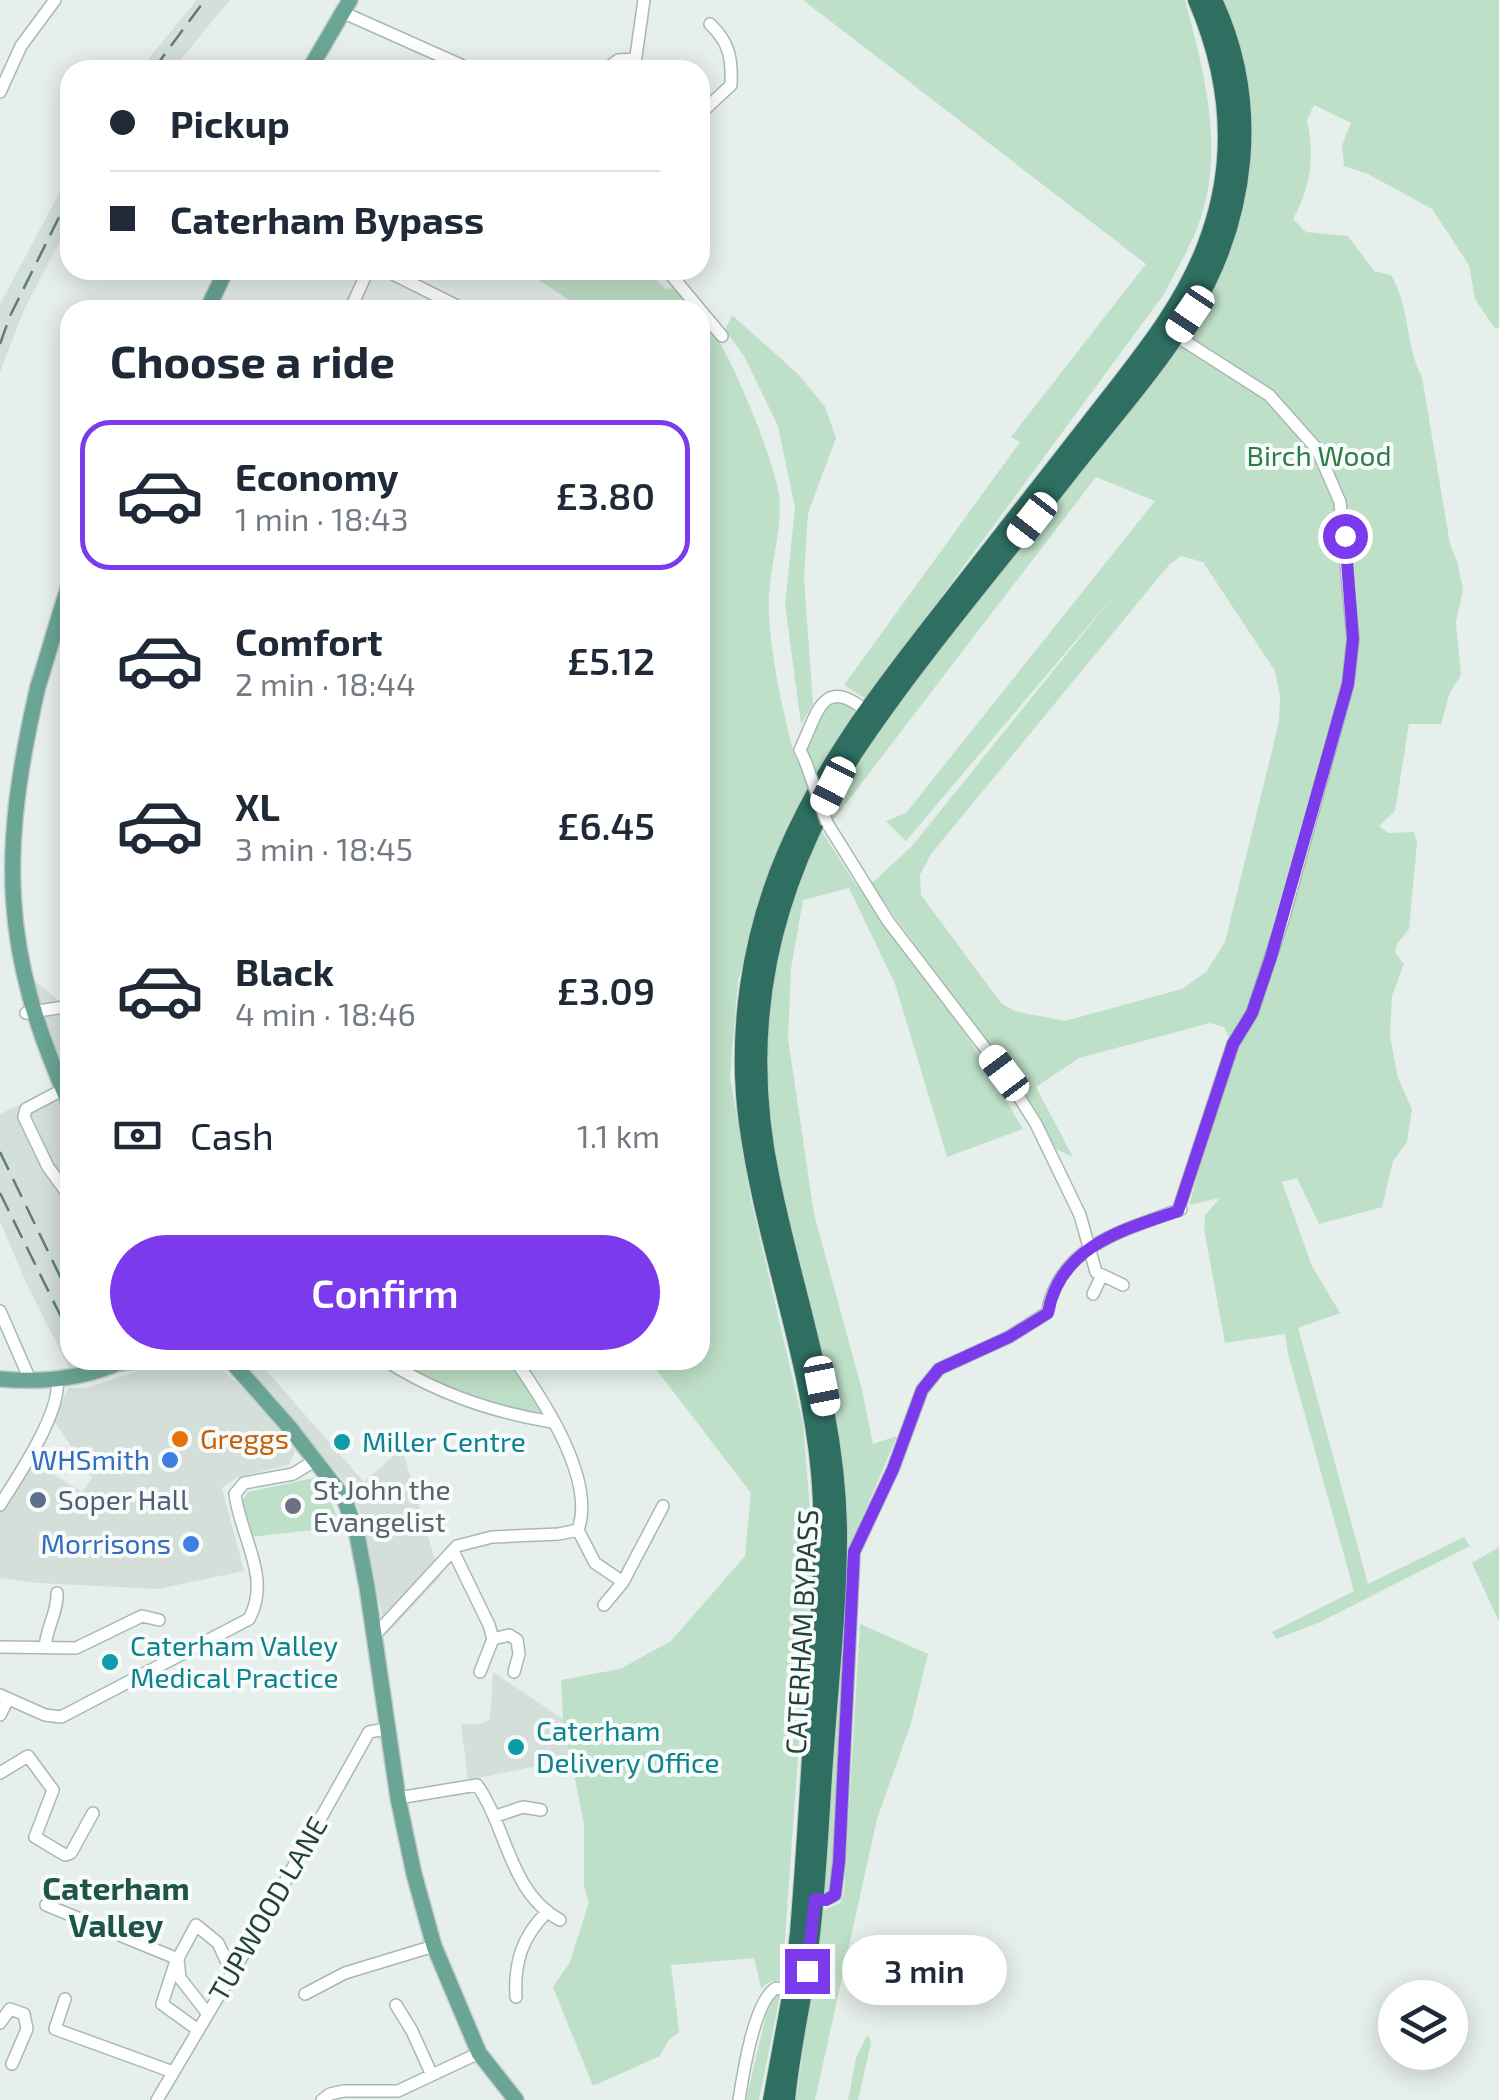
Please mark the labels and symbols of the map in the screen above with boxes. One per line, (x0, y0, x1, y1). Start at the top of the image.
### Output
car (1161, 281, 1219, 347)
park label: Birch Wood (1247, 438, 1391, 472)
car (1002, 487, 1062, 553)
route start (1323, 514, 1368, 559)
car (806, 752, 860, 820)
car (974, 1040, 1034, 1106)
car (802, 1354, 842, 1418)
place label: Greggs (200, 1421, 289, 1455)
place label: Miller Centre (362, 1424, 526, 1458)
marker: Greggs (169, 1428, 191, 1450)
marker: Miller Centre (331, 1431, 353, 1453)
place label: WHSmith (31, 1442, 150, 1476)
marker: WHSmith (159, 1449, 181, 1471)
place label: St John the Evangelist (313, 1472, 451, 1538)
place label: Soper Hall (58, 1482, 189, 1516)
marker: Soper Hall (27, 1489, 49, 1511)
marker: St John the Evangelist (282, 1495, 304, 1517)
street label: CATERHAM BYPASS (778, 1509, 824, 1755)
place label: Morrisons (41, 1526, 171, 1560)
marker: Morrisons (180, 1533, 202, 1555)
place label: Caterham Valley Medical Practice (130, 1628, 338, 1694)
marker: Caterham Valley Medical Practice (99, 1651, 121, 1673)
place label: Caterham Delivery Office (536, 1713, 720, 1779)
marker: Caterham Delivery Office (505, 1736, 527, 1758)
street label: TUPWOOD LANE (201, 1810, 334, 2007)
district label: Caterham Valley (42, 1868, 190, 1944)
callout: 3 min (842, 1936, 1007, 2006)
route end (785, 1949, 830, 1994)

